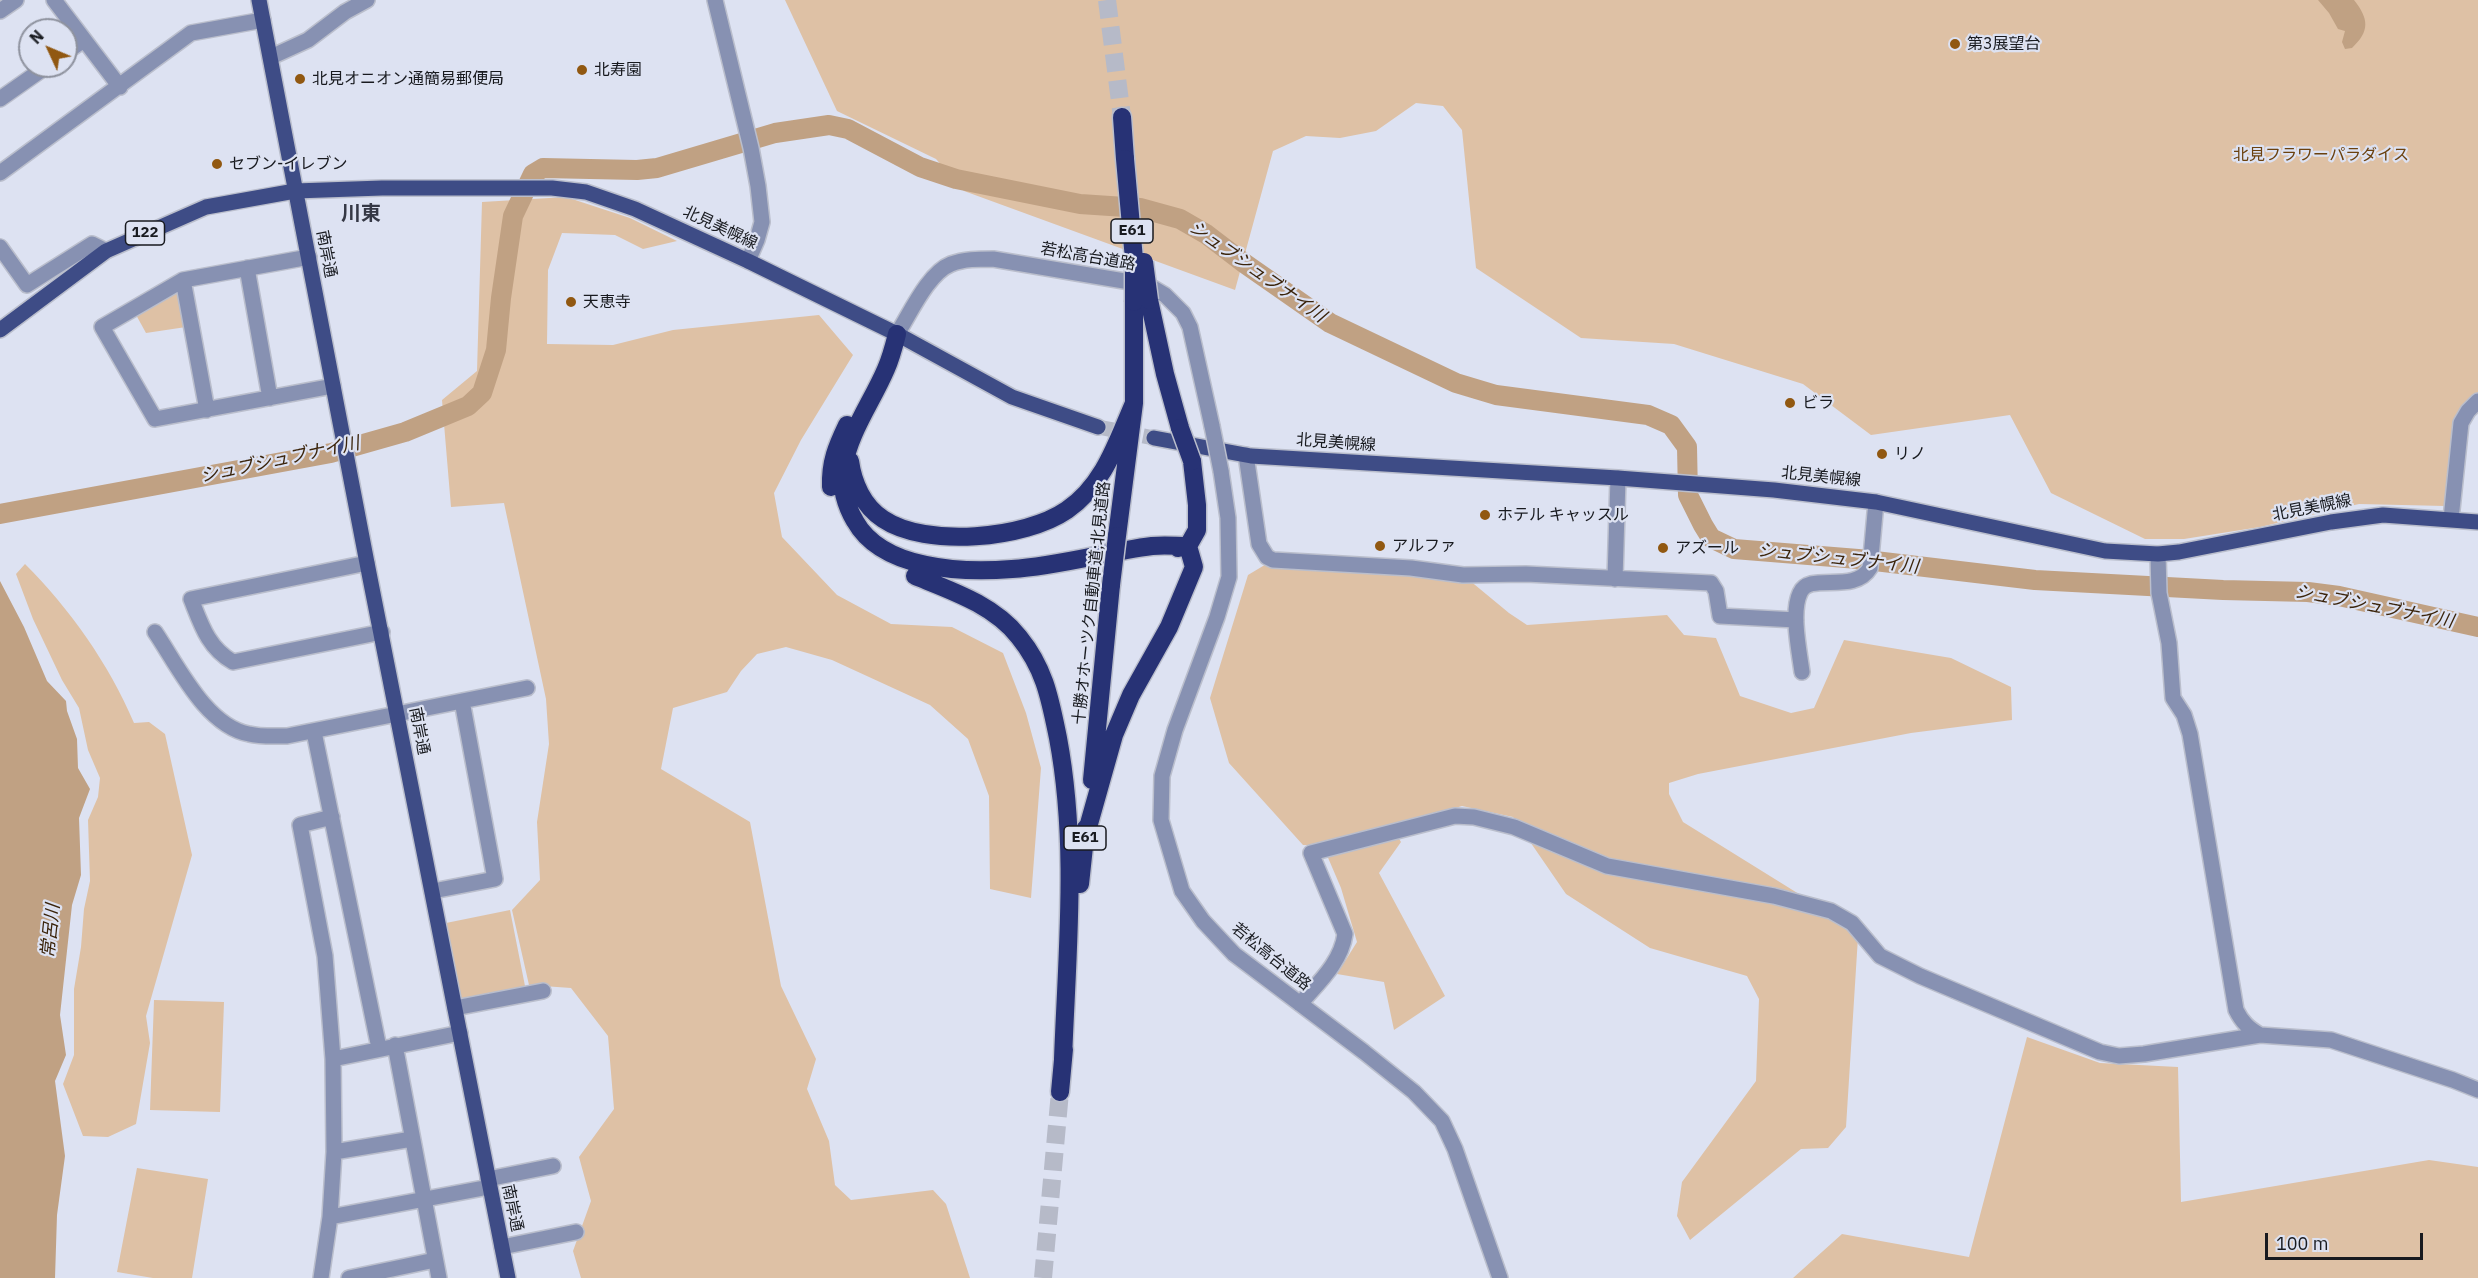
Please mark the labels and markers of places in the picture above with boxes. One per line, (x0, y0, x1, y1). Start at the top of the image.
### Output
place label: 第3展望台 (1967, 34, 2041, 54)
marker: 第3展望台 (1948, 37, 1962, 51)
place label: 北寿園 (594, 60, 642, 80)
marker: 北寿園 (575, 63, 589, 77)
place label: 北見オニオン通簡易郵便局 (312, 69, 504, 89)
marker: 北見オニオン通簡易郵便局 (293, 72, 307, 86)
place label: セブン-イレブン (229, 154, 347, 174)
marker: セブン-イレブン (210, 157, 224, 171)
place label: 天恵寺 (583, 292, 631, 312)
marker: 天恵寺 (564, 295, 578, 309)
place label: ビラ (1802, 393, 1834, 413)
marker: ビラ (1783, 396, 1797, 410)
place label: リノ (1894, 444, 1926, 464)
marker: リノ (1875, 447, 1889, 461)
place label: ホテル キャッスル (1497, 505, 1629, 525)
marker: ホテル キャッスル (1478, 508, 1492, 522)
place label: アルファ (1392, 536, 1456, 556)
place label: アズール (1675, 538, 1739, 558)
marker: アルファ (1373, 539, 1387, 553)
marker: アズール (1656, 541, 1670, 555)

